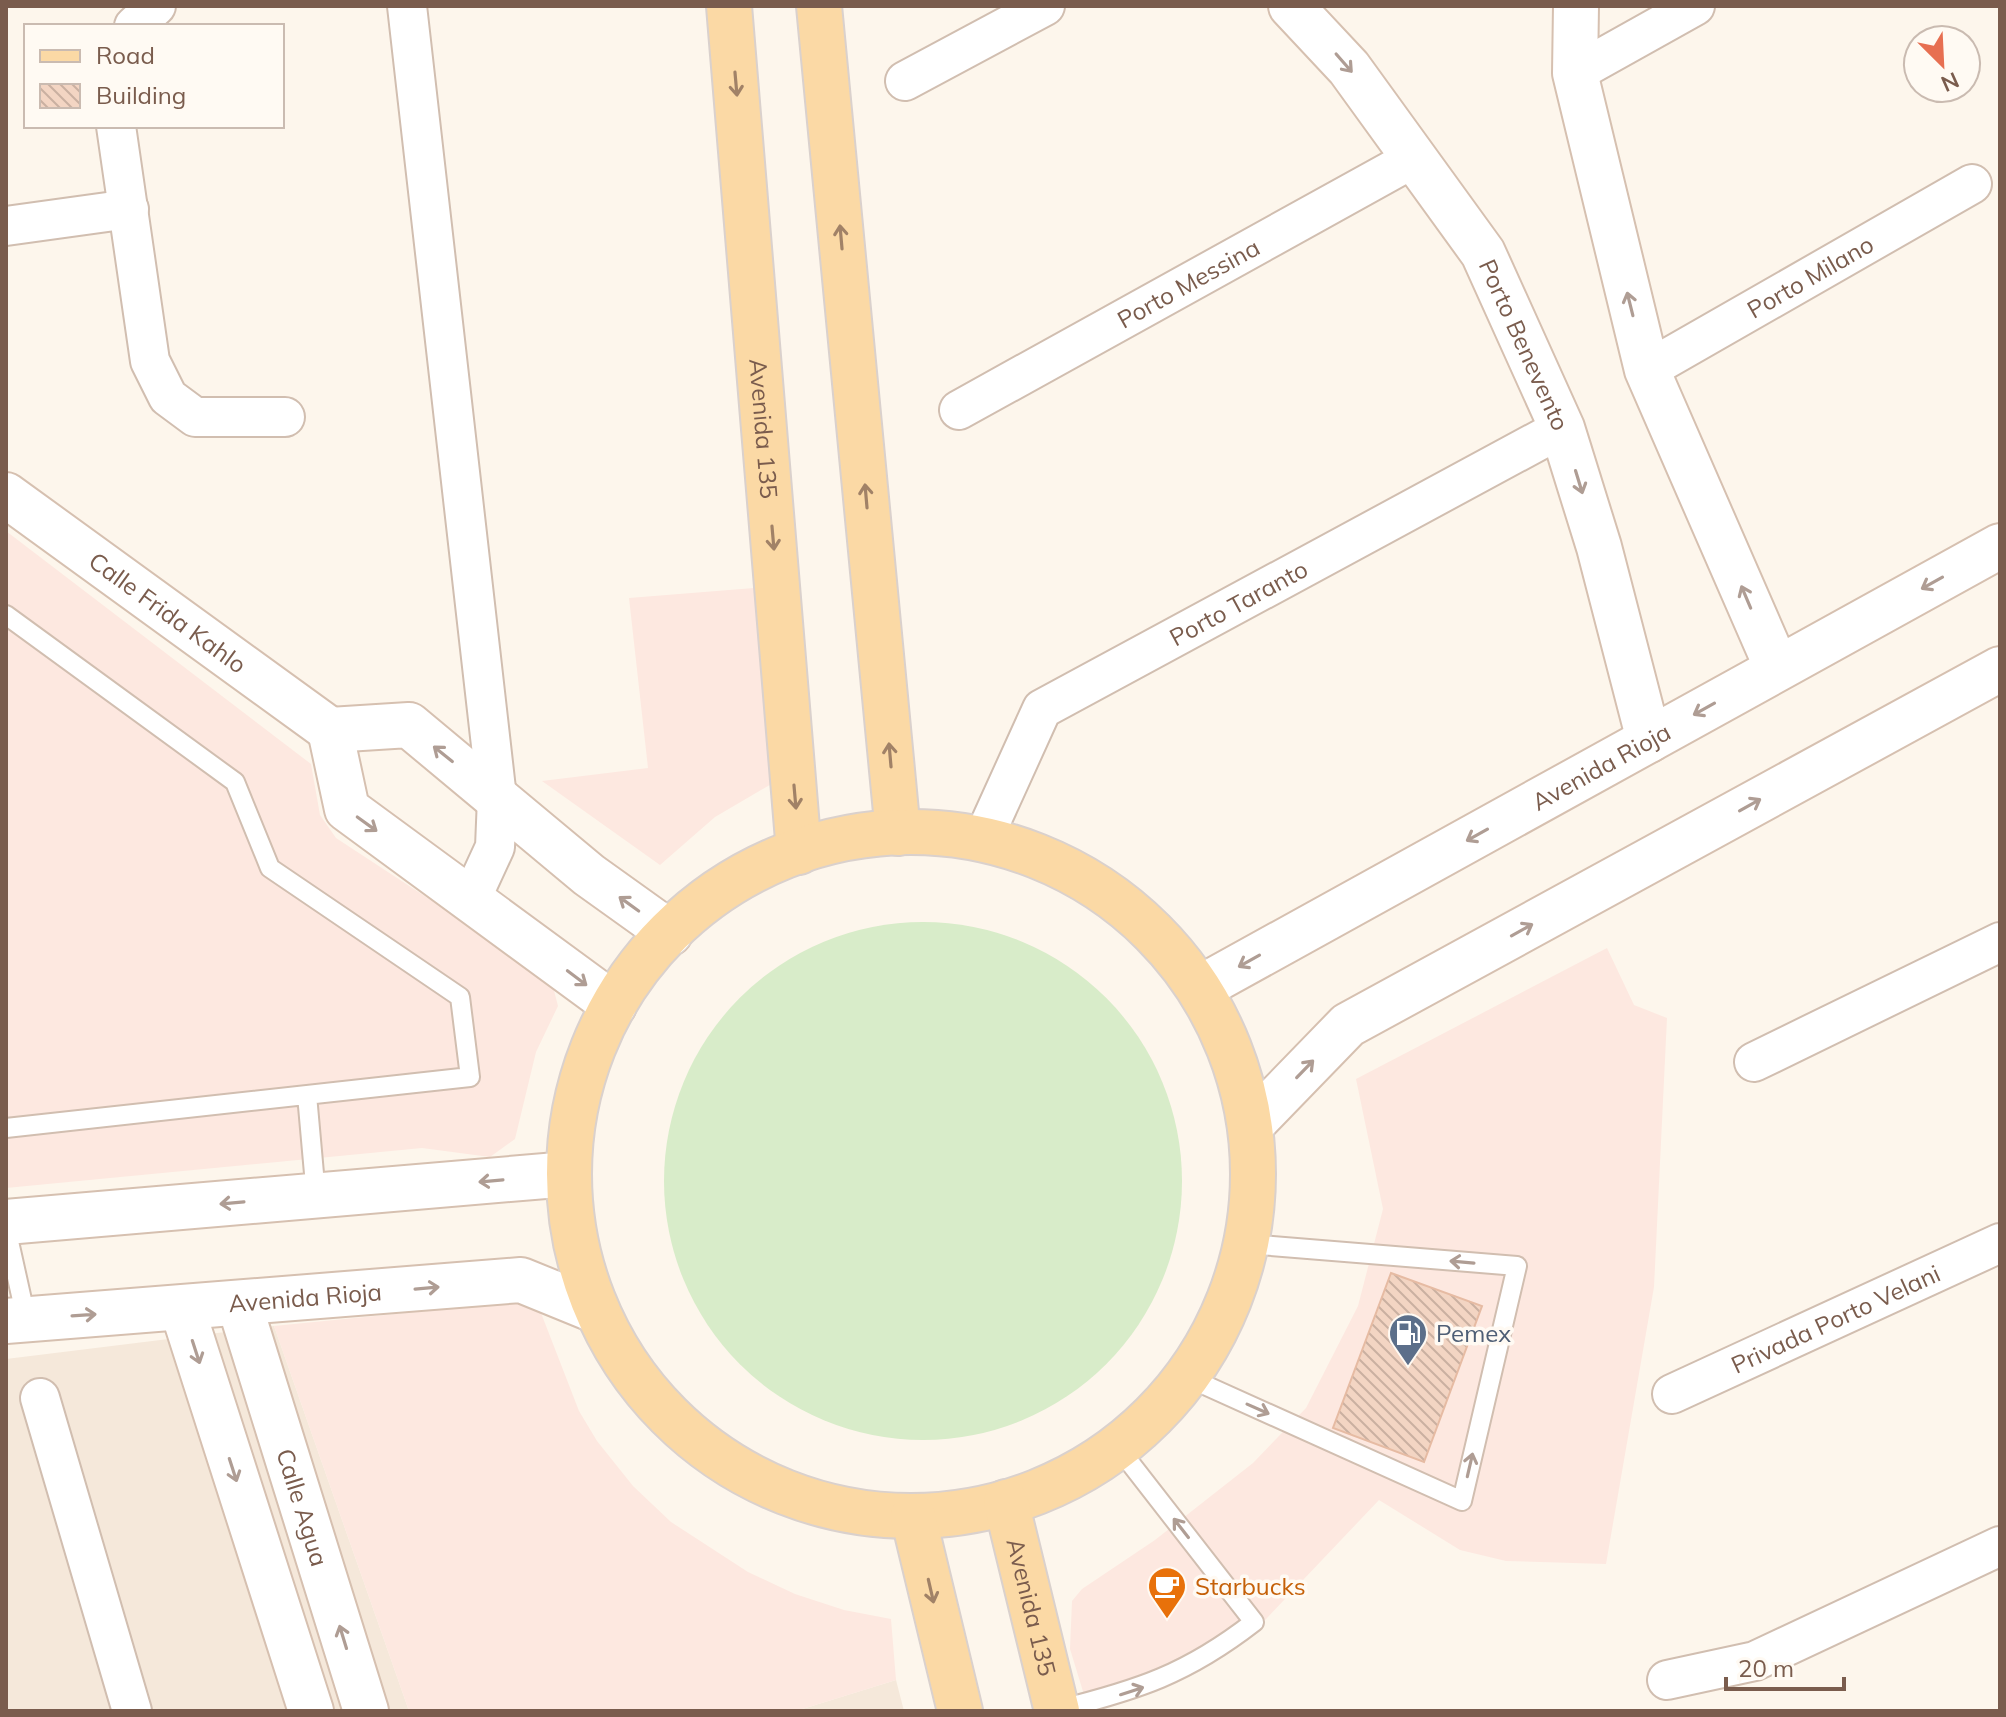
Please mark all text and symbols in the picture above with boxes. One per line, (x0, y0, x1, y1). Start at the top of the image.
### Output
legend (24, 24, 284, 128)
north arrow (1902, 24, 1982, 104)
text: Road (96, 40, 155, 70)
one-way arrow (1335, 53, 1353, 73)
text: N (1937, 66, 1963, 98)
one-way arrow (728, 70, 743, 97)
text: Building (96, 80, 186, 110)
one-way arrow (833, 224, 848, 251)
street label: Porto Milano (1742, 229, 1879, 325)
street label: Porto Messina (1112, 232, 1265, 335)
street label: Porto Benevento (1473, 254, 1576, 435)
one-way arrow (1622, 291, 1637, 317)
street label: Avenida 135 (743, 357, 785, 500)
one-way arrow (1572, 470, 1587, 495)
one-way arrow (858, 483, 873, 510)
one-way arrow (766, 524, 781, 551)
street label: Calle Frida Kahlo (83, 545, 252, 679)
street label: Porto Taranto (1164, 553, 1313, 652)
one-way arrow (1920, 576, 1944, 592)
one-way arrow (1738, 585, 1753, 610)
one-way arrow (1693, 701, 1716, 717)
street label: Avenida Rioja (1526, 716, 1675, 817)
one-way arrow (883, 742, 898, 769)
one-way arrow (433, 745, 454, 763)
one-way arrow (787, 783, 802, 810)
one-way arrow (1738, 797, 1762, 813)
one-way arrow (355, 816, 377, 832)
one-way arrow (1465, 828, 1489, 843)
one-way arrow (619, 896, 641, 912)
one-way arrow (1510, 922, 1533, 938)
one-way arrow (1238, 953, 1261, 969)
one-way arrow (565, 969, 587, 986)
one-way arrow (1296, 1059, 1315, 1079)
one-way arrow (478, 1174, 505, 1189)
one-way arrow (219, 1196, 246, 1211)
one-way arrow (1449, 1254, 1476, 1269)
street label: Privada Porto Velani (1726, 1258, 1945, 1380)
street label: Avenida Rioja (227, 1276, 383, 1318)
one-way arrow (413, 1280, 440, 1295)
one-way arrow (70, 1307, 97, 1322)
fuel station icon: Pemex (1387, 1312, 1429, 1367)
place label: Pemex (1436, 1318, 1511, 1348)
one-way arrow (189, 1339, 204, 1364)
one-way arrow (1245, 1402, 1269, 1417)
street label: Calle Agua (270, 1445, 335, 1570)
one-way arrow (1463, 1453, 1478, 1479)
one-way arrow (227, 1457, 242, 1482)
one-way arrow (1173, 1518, 1190, 1539)
street label: Avenida 135 (1000, 1535, 1063, 1679)
cafe icon: Starbucks (1146, 1565, 1188, 1620)
place label: Starbucks (1195, 1571, 1306, 1601)
one-way arrow (924, 1578, 939, 1604)
one-way arrow (335, 1624, 350, 1650)
scale bar (1726, 1641, 1844, 1691)
text: 20 m (1738, 1653, 1794, 1683)
one-way arrow (1120, 1682, 1145, 1697)

